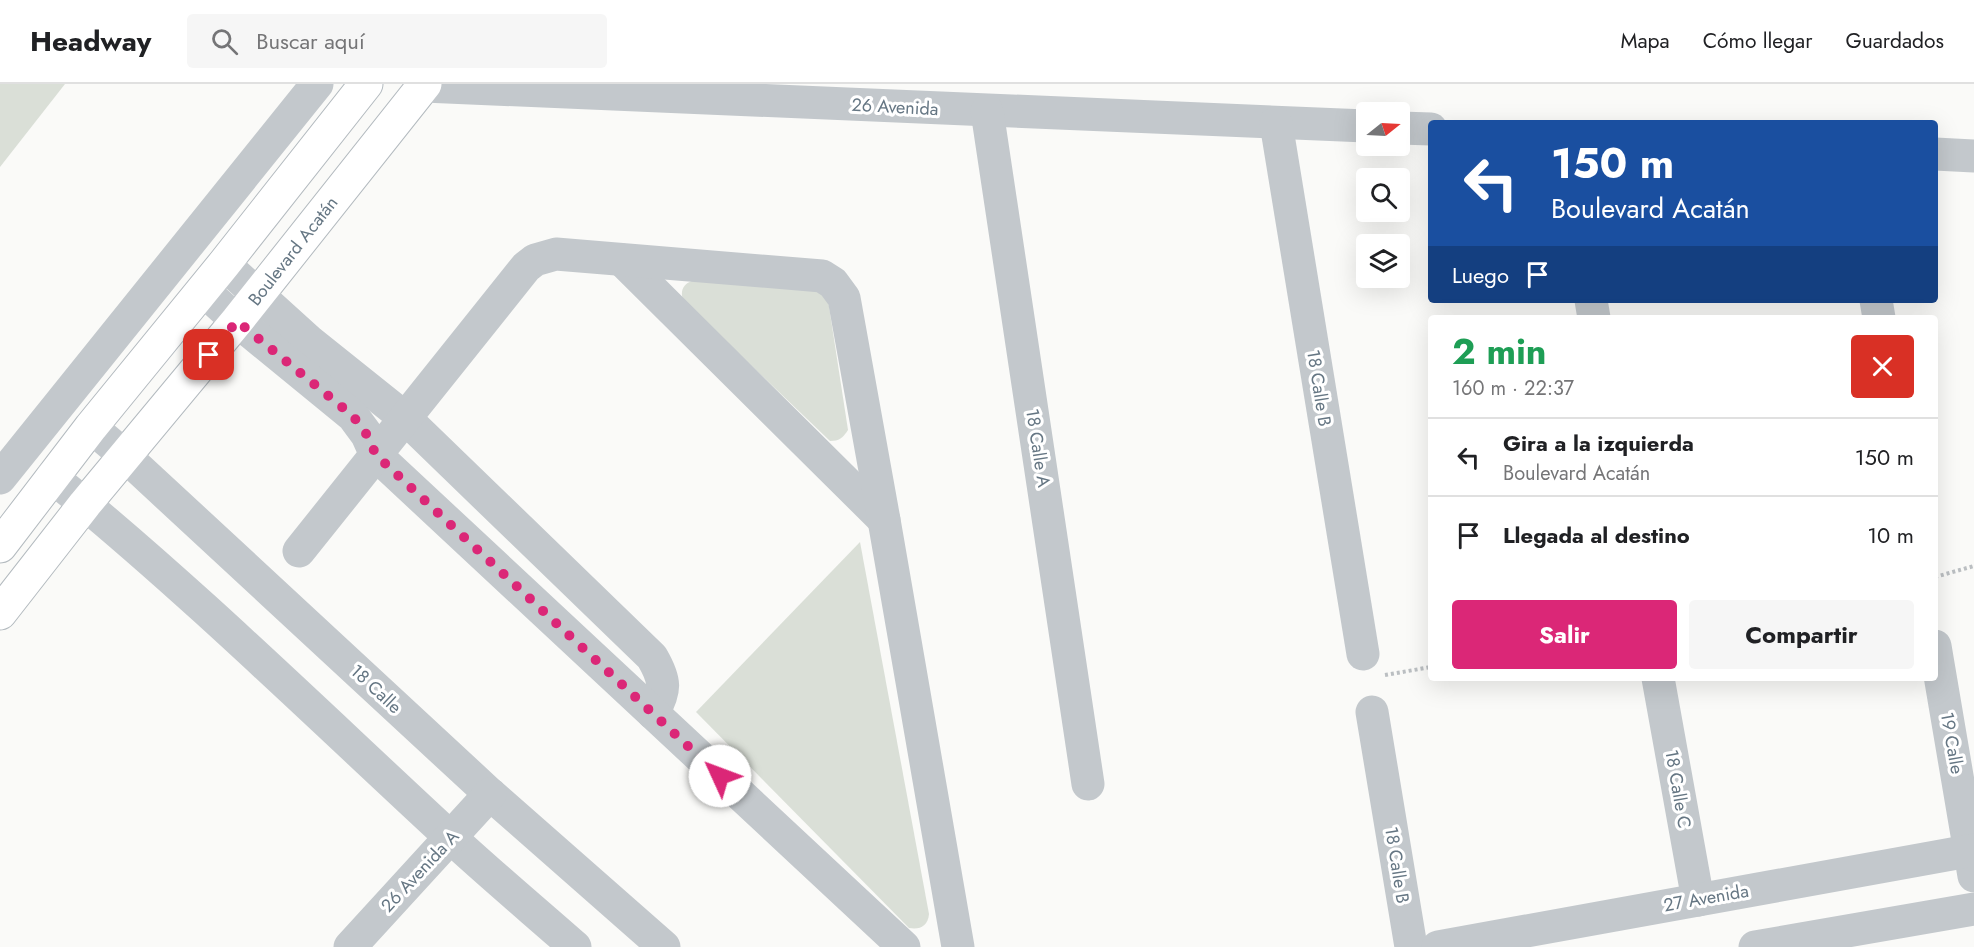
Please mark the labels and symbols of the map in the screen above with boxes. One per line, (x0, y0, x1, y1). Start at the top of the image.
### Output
street label: 26 Avenida (851, 92, 939, 122)
north arrow (1356, 102, 1410, 156)
street label: Boulevard Acatán (242, 191, 344, 311)
pin (183, 329, 234, 380)
street label: 18 Calle B (1300, 348, 1338, 428)
street label: 18 Calle A (1019, 407, 1057, 489)
street label: 18 Calle (345, 658, 407, 720)
street label: 19 Calle (1934, 710, 1970, 776)
position arrow (688, 744, 752, 808)
street label: 18 Calle C (1658, 748, 1698, 830)
street label: 26 Avenida A (375, 824, 465, 918)
street label: 18 Calle B (1378, 825, 1416, 905)
street label: 27 Avenida (1661, 878, 1751, 918)

